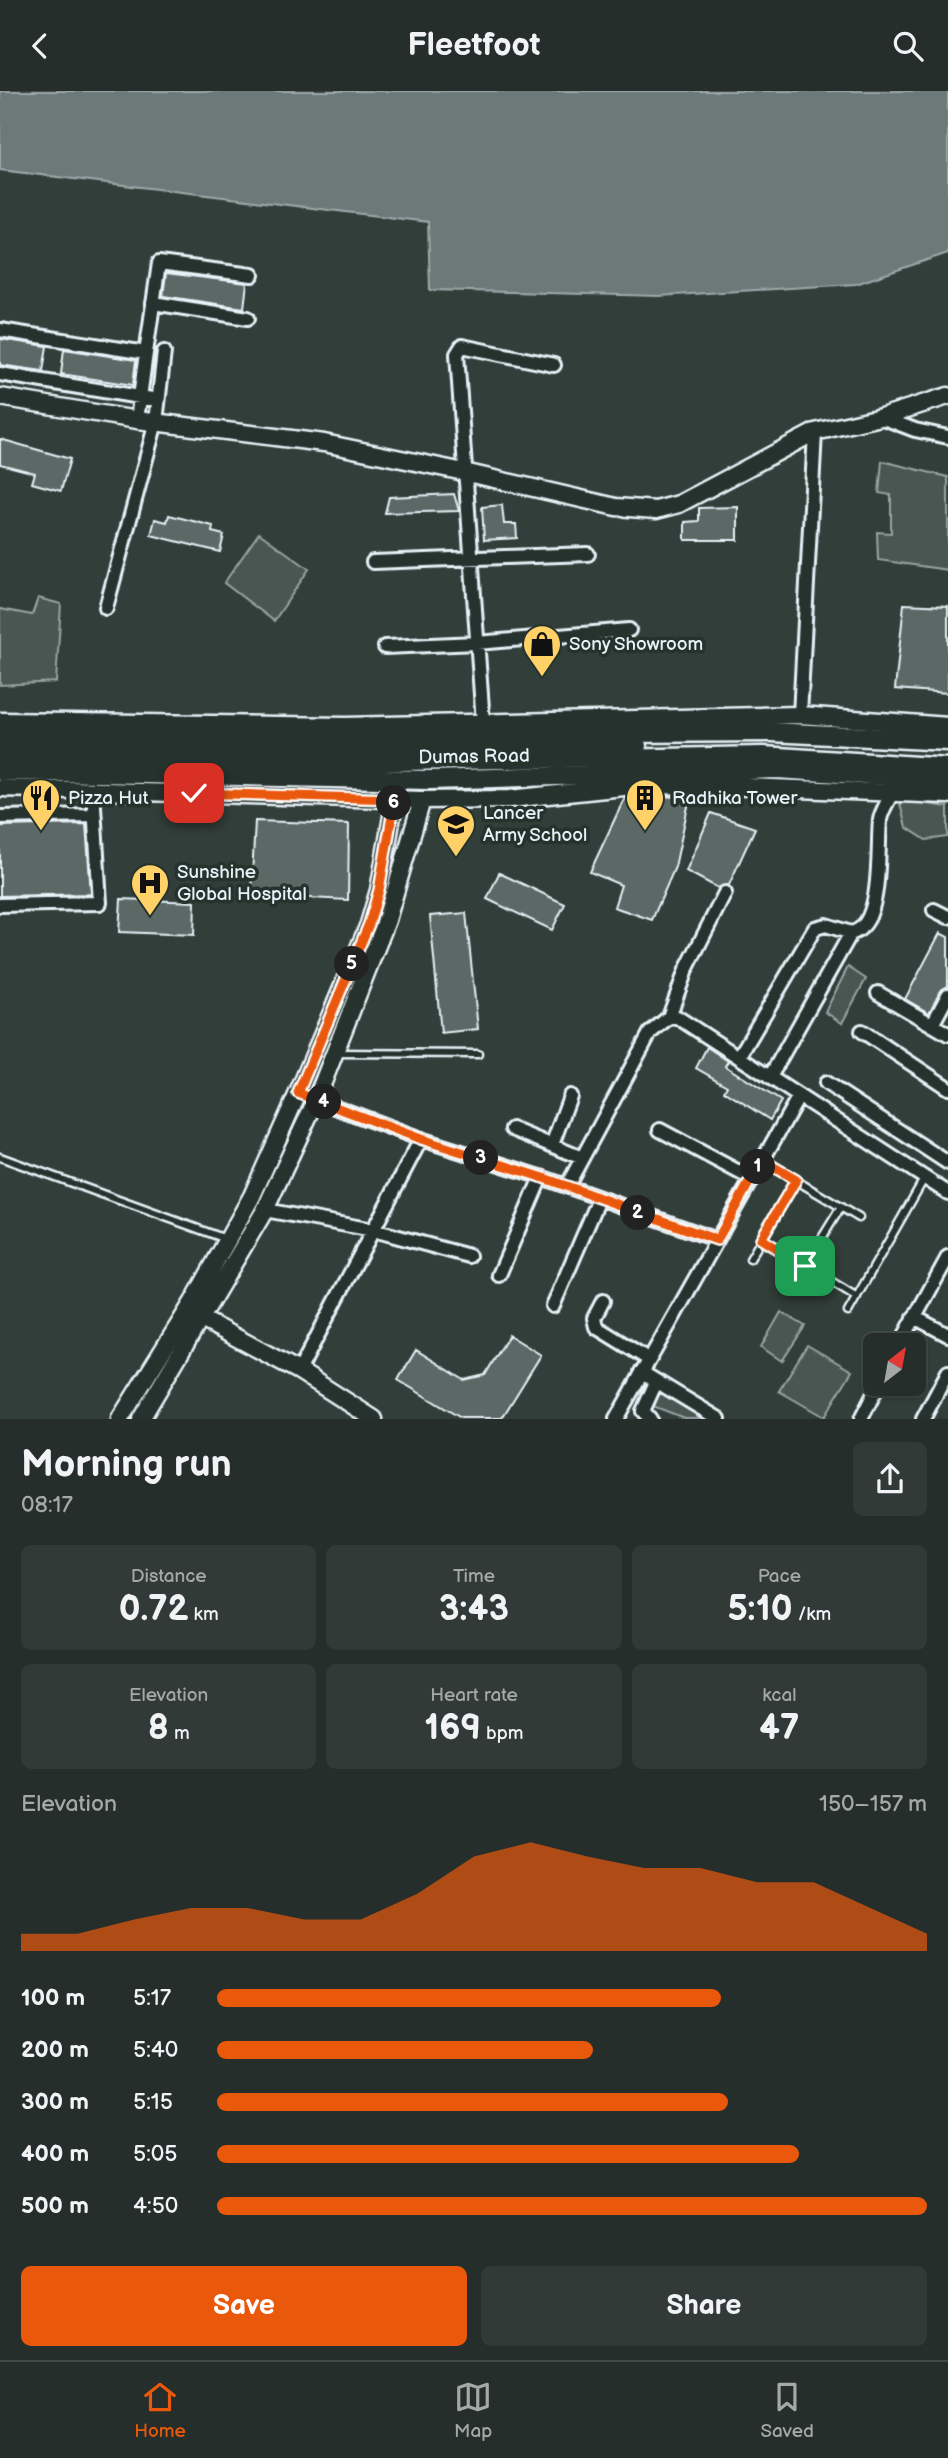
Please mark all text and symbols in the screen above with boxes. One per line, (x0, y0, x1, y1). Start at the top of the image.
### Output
text: Fleetfoot (407, 26, 541, 65)
icon: back (21, 27, 59, 65)
icon: search (889, 27, 927, 65)
shop icon: Sony Showroom (521, 623, 563, 678)
place label: Sony Showroom (569, 633, 703, 656)
street label: Dumas Road (418, 745, 530, 769)
pin (164, 763, 224, 823)
icon: check (175, 774, 213, 812)
restaurant icon: Pizza Hut (20, 777, 62, 832)
building icon: Radhika Tower (624, 777, 666, 832)
pin: 6 (376, 785, 412, 821)
place label: Pizza Hut (68, 787, 149, 810)
place label: Radhika Tower (672, 787, 798, 810)
text: 6 (388, 791, 399, 814)
place label: Lancer Army School (483, 802, 587, 847)
school or university icon: Lancer Army School (435, 803, 477, 858)
place label: Sunshine Global Hospital (177, 861, 307, 906)
hospital icon: Sunshine Global Hospital (129, 862, 171, 917)
pin: 5 (334, 947, 370, 981)
text: 5 (346, 952, 357, 975)
pin: 4 (306, 1084, 342, 1119)
text: 4 (318, 1090, 329, 1113)
pin: 3 (463, 1141, 498, 1175)
text: 3 (475, 1146, 486, 1169)
pin: 1 (740, 1149, 776, 1185)
text: 1 (754, 1155, 762, 1178)
pin: 2 (620, 1195, 656, 1231)
text: 2 (632, 1201, 643, 1224)
pin (775, 1236, 835, 1296)
icon: arrive (786, 1247, 824, 1285)
north arrow (863, 1333, 926, 1397)
map controls (863, 1333, 926, 1396)
text: Morning run (21, 1442, 232, 1487)
button: share (853, 1442, 927, 1516)
text: 08:17 (21, 1491, 73, 1519)
text: Distance (131, 1565, 207, 1588)
text: Time (453, 1565, 495, 1588)
text: Pace (758, 1565, 801, 1588)
text: 0.72 (119, 1588, 188, 1631)
text: 3:43 (439, 1588, 509, 1631)
text: 5:10 (727, 1588, 793, 1631)
text: km (188, 1603, 219, 1626)
text: /km (793, 1603, 831, 1626)
text: Elevation (129, 1684, 208, 1707)
text: Heart rate (430, 1684, 518, 1707)
text: kcal (762, 1684, 796, 1707)
text: 8 (148, 1707, 169, 1750)
text: 169 (424, 1707, 481, 1750)
text: 47 (759, 1707, 799, 1750)
text: m (169, 1722, 190, 1745)
text: bpm (481, 1722, 524, 1745)
text: Elevation (21, 1790, 117, 1818)
text: 150–157 m (819, 1790, 927, 1818)
text: 100 m (21, 1984, 85, 2012)
text: 5:17 (133, 1984, 171, 2012)
text: 200 m (21, 2036, 89, 2064)
text: 5:40 (133, 2036, 178, 2064)
text: 300 m (21, 2088, 89, 2116)
text: 5:15 (133, 2088, 173, 2116)
text: 400 m (21, 2140, 89, 2168)
text: 5:05 (133, 2140, 178, 2168)
text: 500 m (21, 2192, 89, 2220)
text: 4:50 (133, 2192, 178, 2220)
button: Save (21, 2266, 467, 2346)
button: Share (481, 2266, 927, 2346)
tab: Home (134, 2378, 186, 2443)
tab: Map (454, 2378, 492, 2443)
tab: Saved (761, 2378, 814, 2443)

